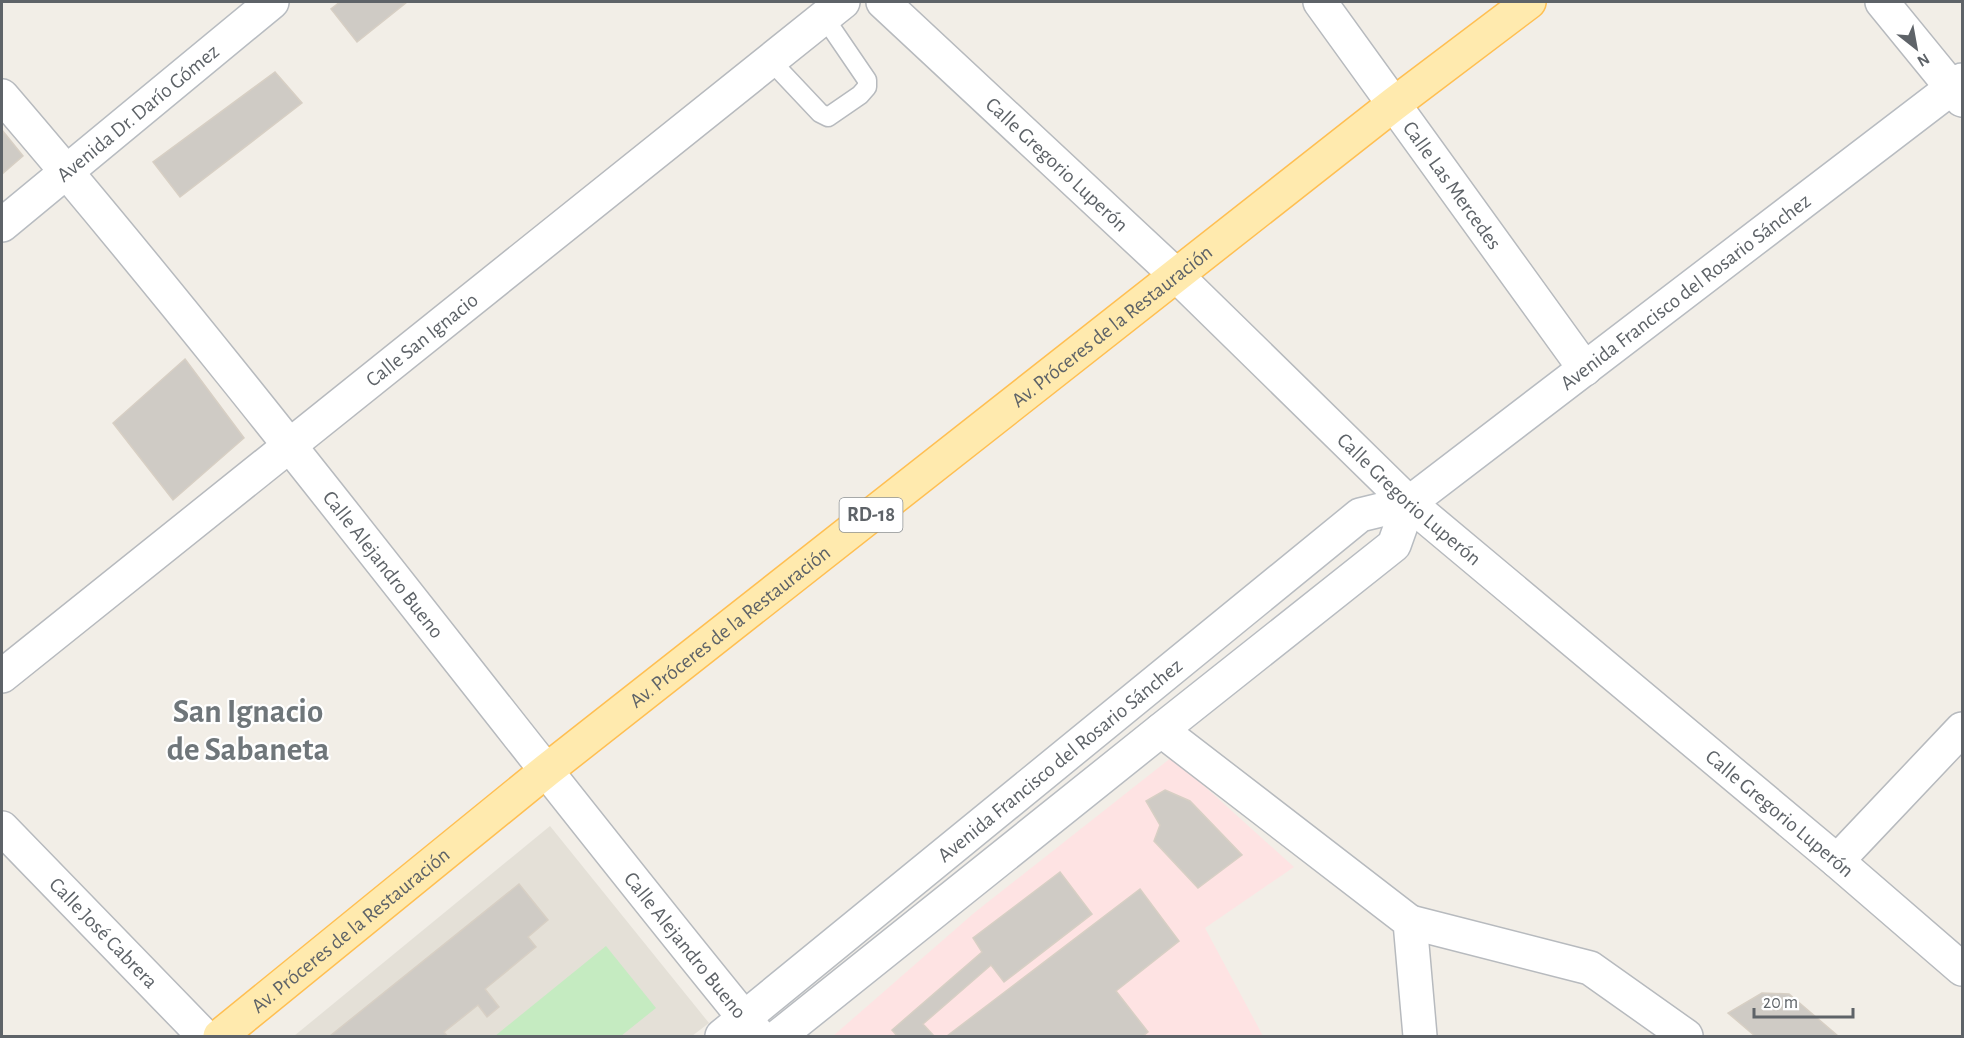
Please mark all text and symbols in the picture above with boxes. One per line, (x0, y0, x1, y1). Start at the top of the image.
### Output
north arrow (1886, 18, 1946, 78)
street label: Avenida Dr. Darío Gómez (53, 40, 223, 186)
text: N (1914, 50, 1932, 70)
street label: Calle Gregorio Luperón (982, 93, 1132, 235)
street label: Calle Las Mercedes (1399, 117, 1505, 253)
street label: Avenida Francisco del Rosario Sánchez (1556, 190, 1814, 394)
street label: Av. Próceres de la Restauración (1008, 241, 1216, 411)
street label: Calle San Ignacio (362, 289, 482, 391)
street label: Calle Gregorio Luperón (1333, 429, 1485, 569)
street label: Calle Alejandro Bueno (319, 487, 448, 642)
road number: RD-18 (840, 498, 902, 532)
street label: Av. Próceres de la Restauración (625, 541, 834, 711)
street label: Avenida Francisco del Rosario Sánchez (933, 654, 1186, 866)
district label: San Ignacio de Sabaneta (167, 696, 329, 767)
street label: Calle Gregorio Luperón (1702, 745, 1858, 881)
street label: Av. Próceres de la Restauración (247, 843, 453, 1017)
street label: Calle Alejandro Bueno (620, 868, 750, 1022)
street label: Calle José Cabrera (46, 873, 162, 992)
scale bar (1754, 981, 1853, 1019)
text: 20 m (1763, 994, 1798, 1012)

